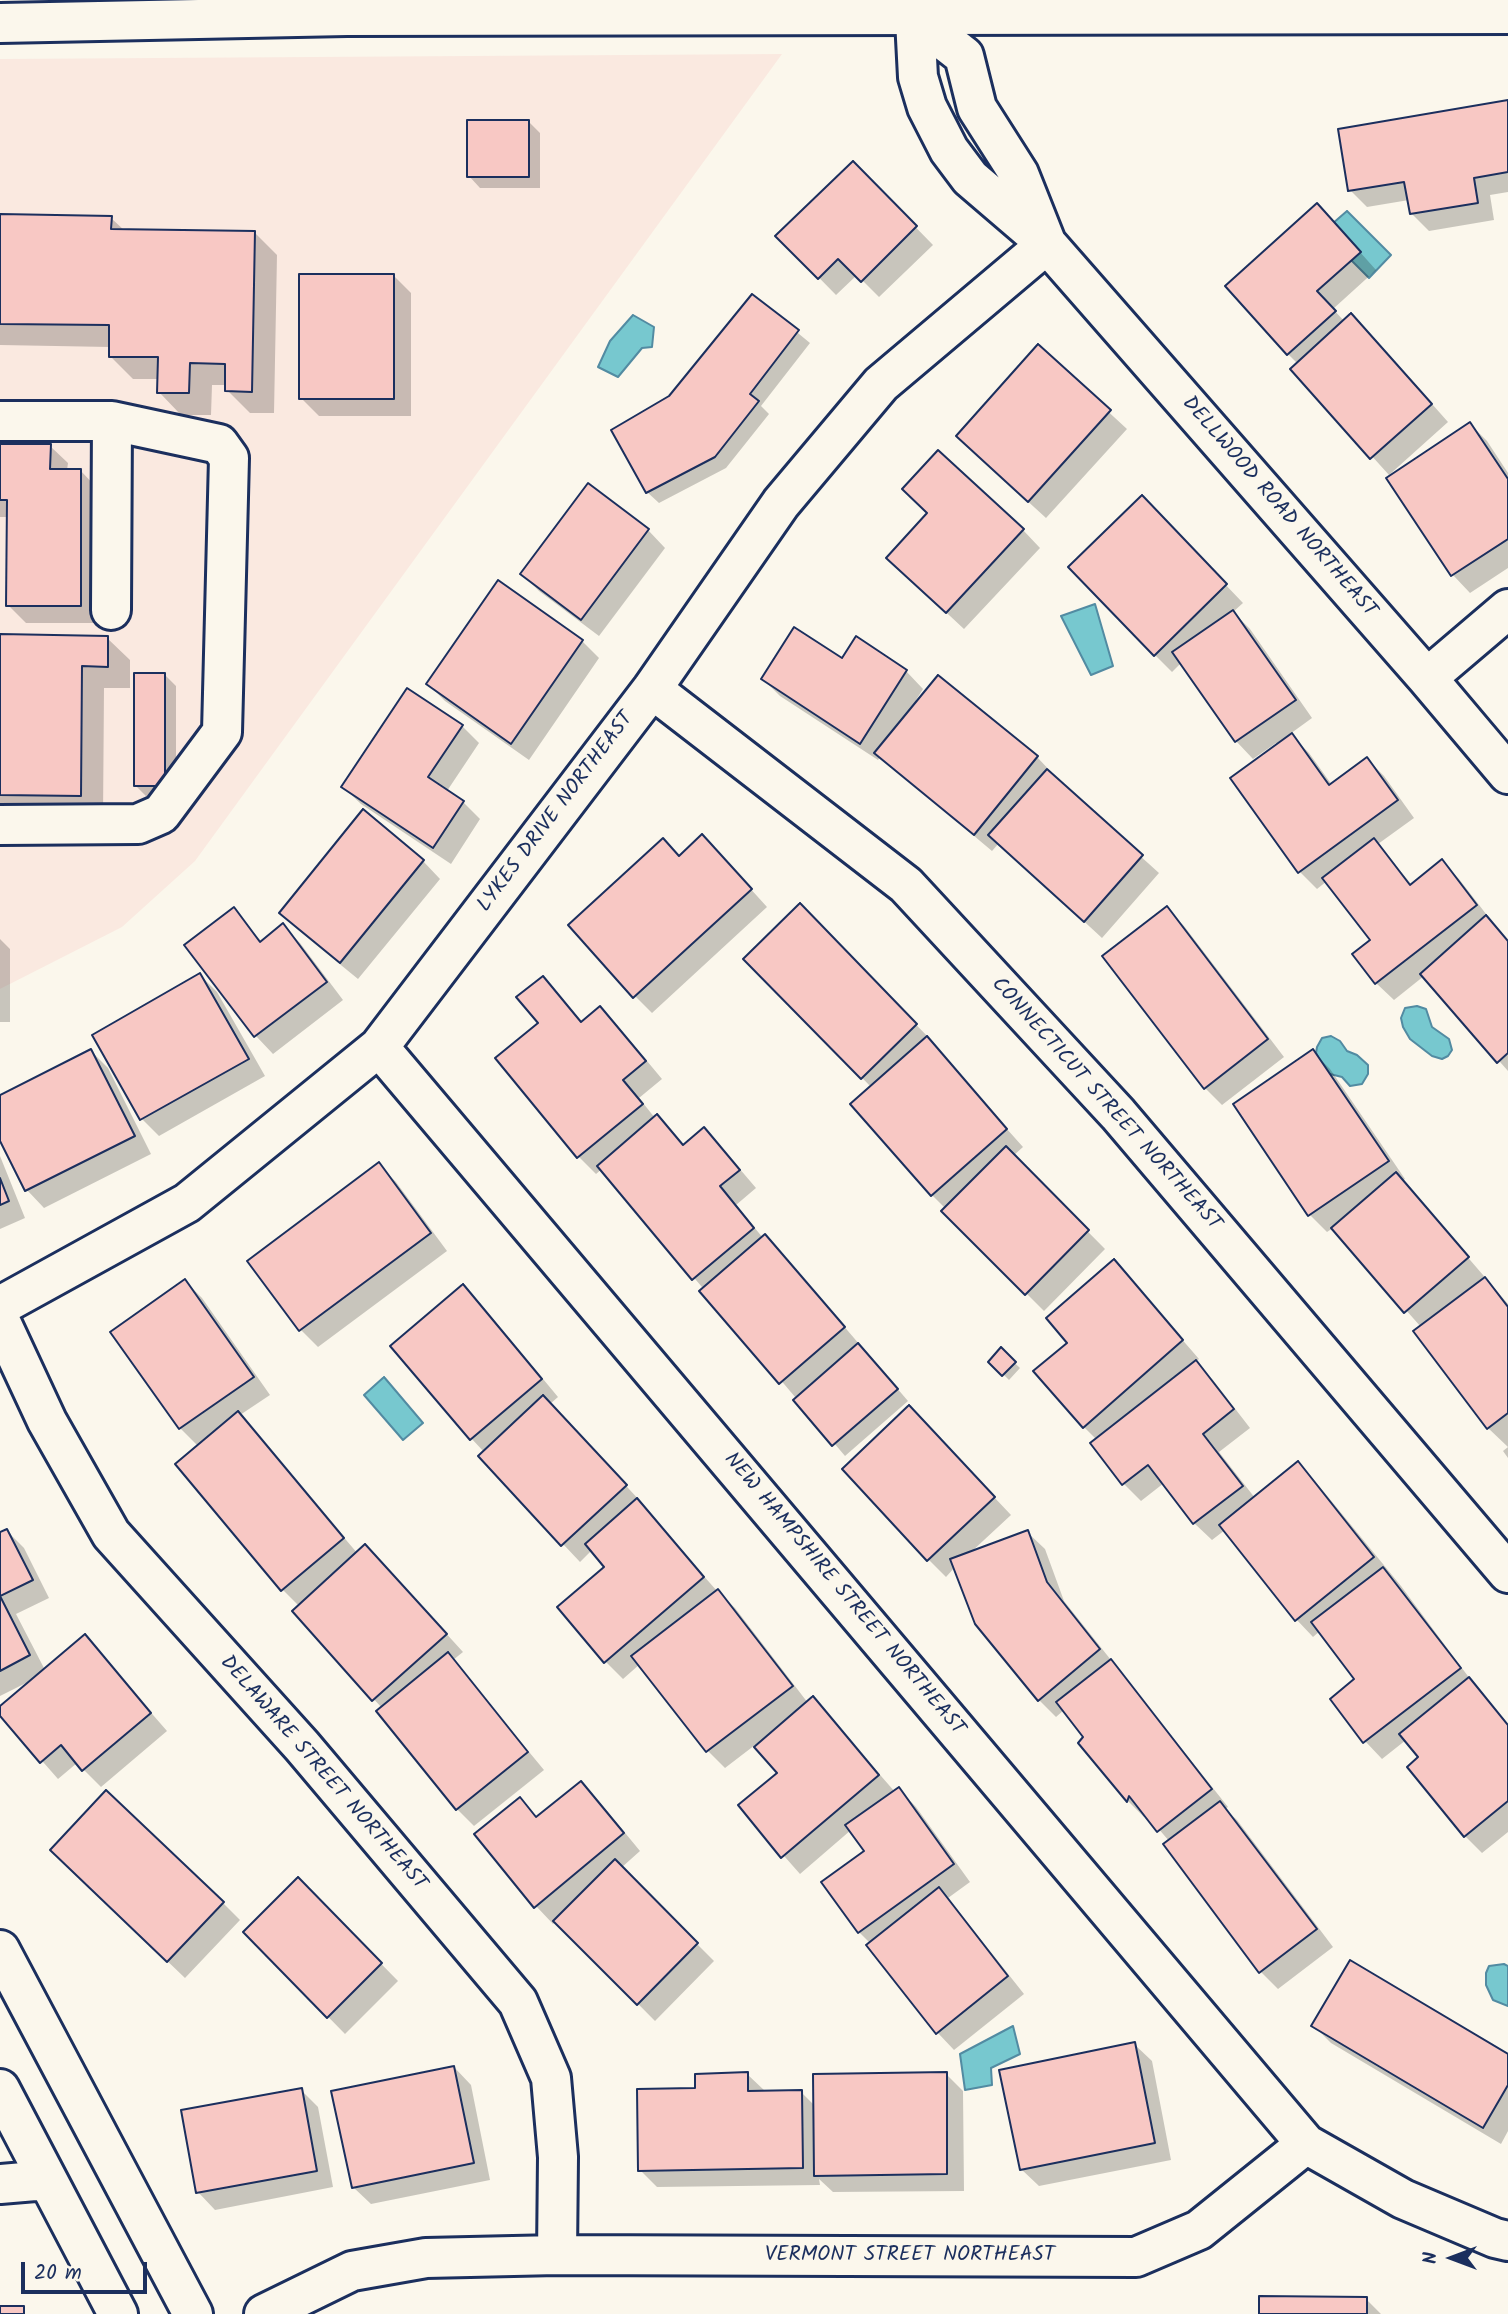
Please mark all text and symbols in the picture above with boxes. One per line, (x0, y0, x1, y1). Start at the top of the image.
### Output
street label: DELLWOOD ROAD NORTHEAST (1175, 392, 1381, 624)
street label: LYKES DRIVE NORTHEAST (473, 708, 641, 918)
street label: CONNECTICUT STREET NORTHEAST (984, 973, 1226, 1237)
street label: NEW HAMPSHIRE STREET NORTHEAST (717, 1448, 969, 1742)
street label: DELAWARE STREET NORTHEAST (213, 1651, 431, 1897)
north arrow (1417, 2223, 1487, 2293)
street label: VERMONT STREET NORTHEAST (765, 2243, 1055, 2269)
scale bar (24, 2248, 150, 2292)
text: N (1416, 2252, 1446, 2264)
text: 20 m (34, 2257, 82, 2290)

